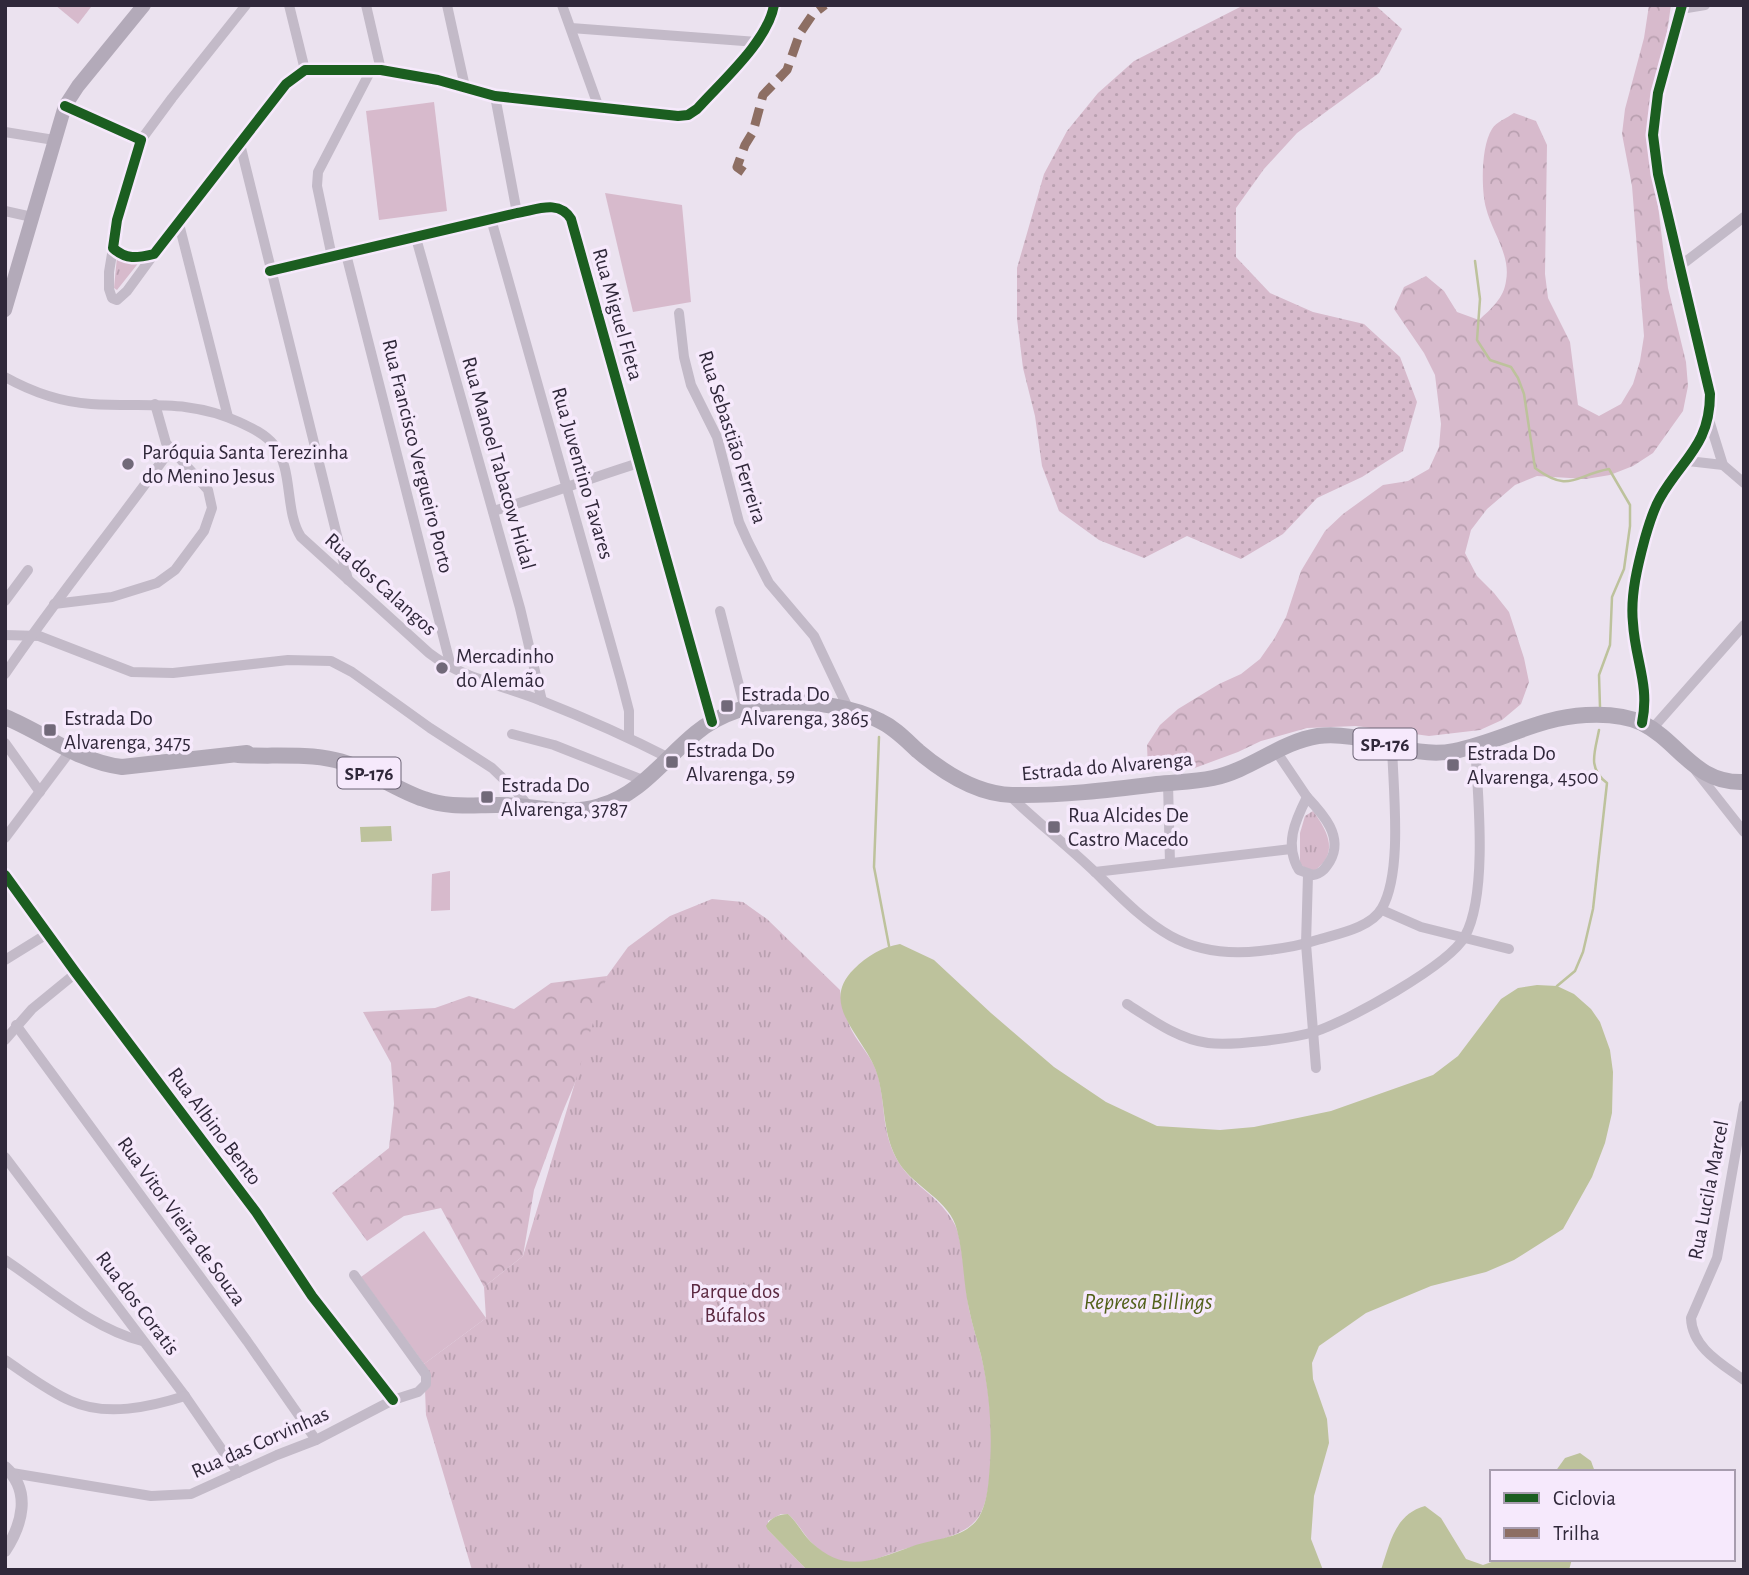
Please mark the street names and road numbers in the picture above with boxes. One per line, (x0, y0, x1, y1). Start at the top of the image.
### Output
street label: Rua Miguel Fleta (589, 246, 646, 383)
street label: Rua Francisco Vergueiro Porto (378, 337, 457, 575)
street label: Rua Sebastião Ferreira (695, 348, 770, 526)
street label: Rua Manoel Tabacow Hidal (458, 354, 539, 572)
street label: Rua Juventino Tavares (548, 385, 617, 562)
street label: Rua dos Calangos (321, 529, 440, 640)
road number: SP-176 (1354, 729, 1416, 760)
street label: Estrada do Alvarenga (1021, 749, 1194, 784)
road number: SP-176 (338, 758, 400, 788)
street label: Rua Albino Bento (164, 1064, 265, 1189)
street label: Rua Lucila Marcel (1685, 1119, 1732, 1262)
street label: Rua Vitor Vieira de Souza (113, 1133, 250, 1310)
street label: Rua dos Coratis (92, 1247, 183, 1359)
street label: Rua das Corvinhas (188, 1403, 332, 1482)

